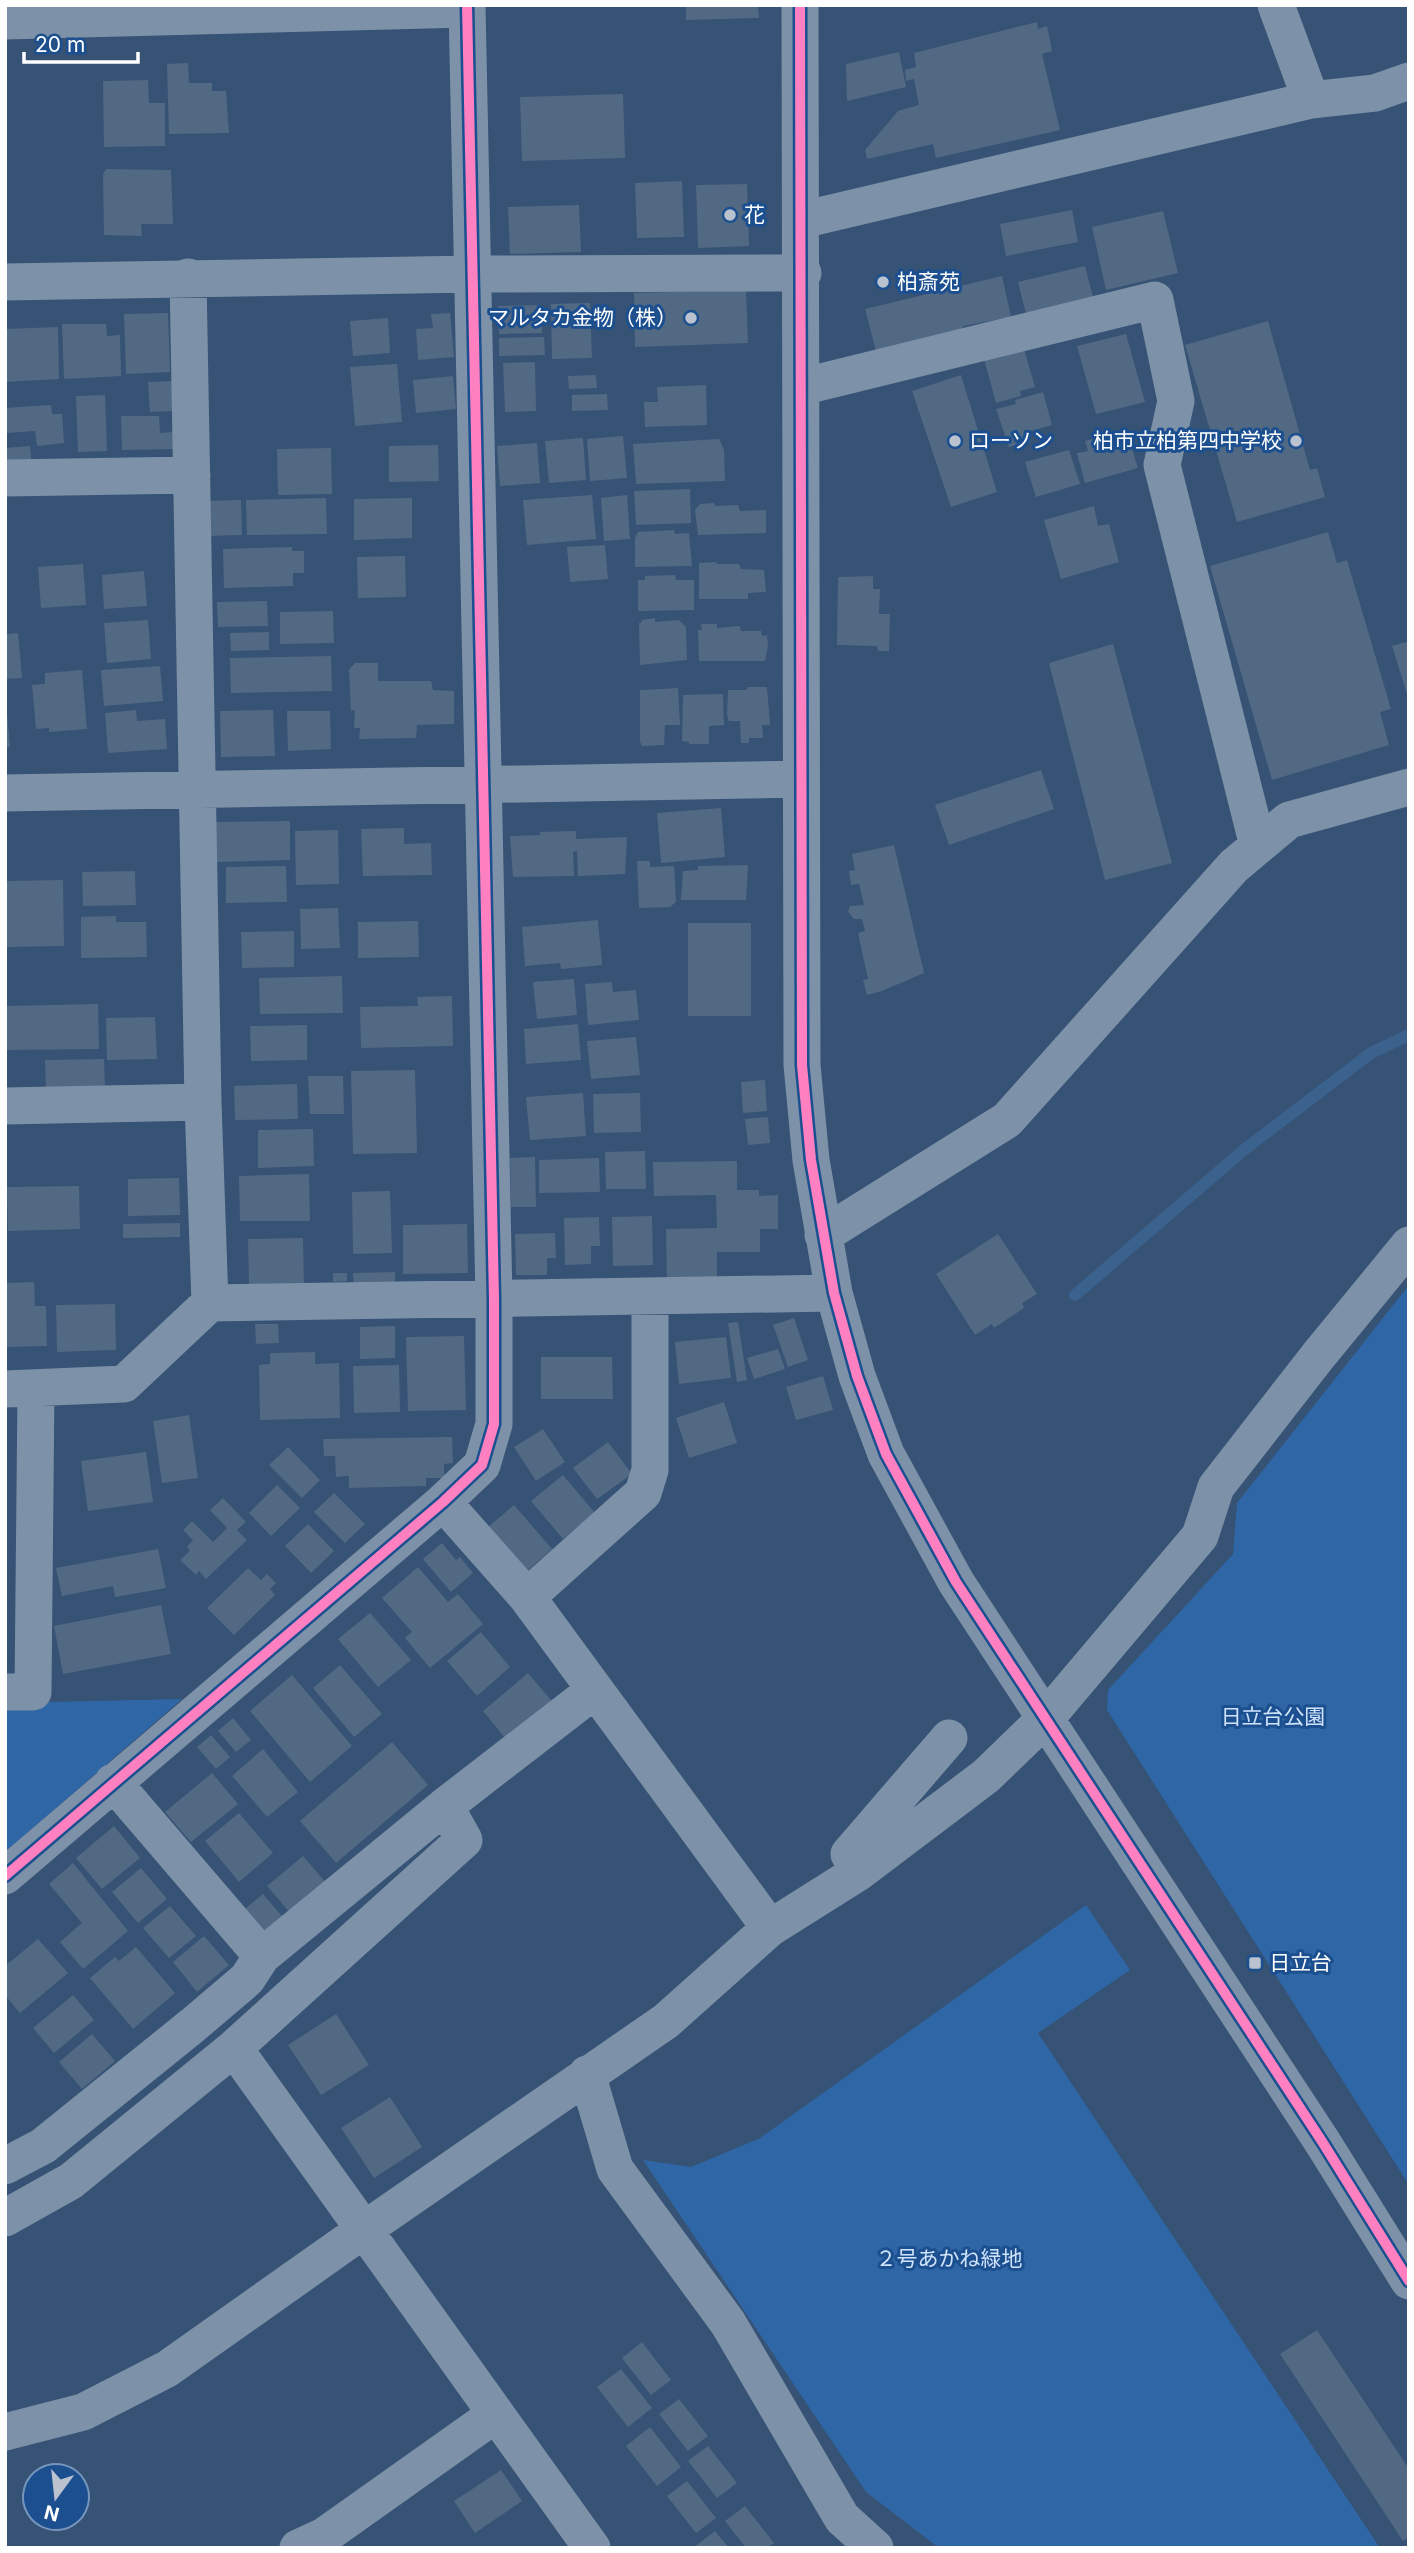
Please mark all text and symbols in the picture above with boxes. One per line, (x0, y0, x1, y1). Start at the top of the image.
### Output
scale bar (24, 21, 138, 65)
text: 20 m (35, 32, 85, 57)
place label: 花 (744, 202, 765, 227)
marker: 花 (722, 207, 738, 223)
place label: 柏斎苑 (897, 269, 960, 294)
marker: 柏斎苑 (875, 274, 891, 290)
place label: マルタカ金物（株） (488, 305, 677, 330)
marker: マルタカ金物（株） (683, 310, 699, 326)
place label: ローソン (969, 428, 1053, 453)
place label: 柏市立柏第四中学校 (1093, 428, 1282, 453)
marker: ローソン (947, 433, 963, 449)
marker: 柏市立柏第四中学校 (1288, 433, 1304, 449)
park label: 日立台公園 (1221, 1704, 1326, 1729)
place label: 日立台 (1269, 1950, 1332, 1975)
marker: 日立台 (1247, 1955, 1263, 1971)
park label: ２号あかね緑地 (876, 2246, 1023, 2271)
north arrow (21, 2462, 91, 2532)
text: N (42, 2500, 62, 2526)

